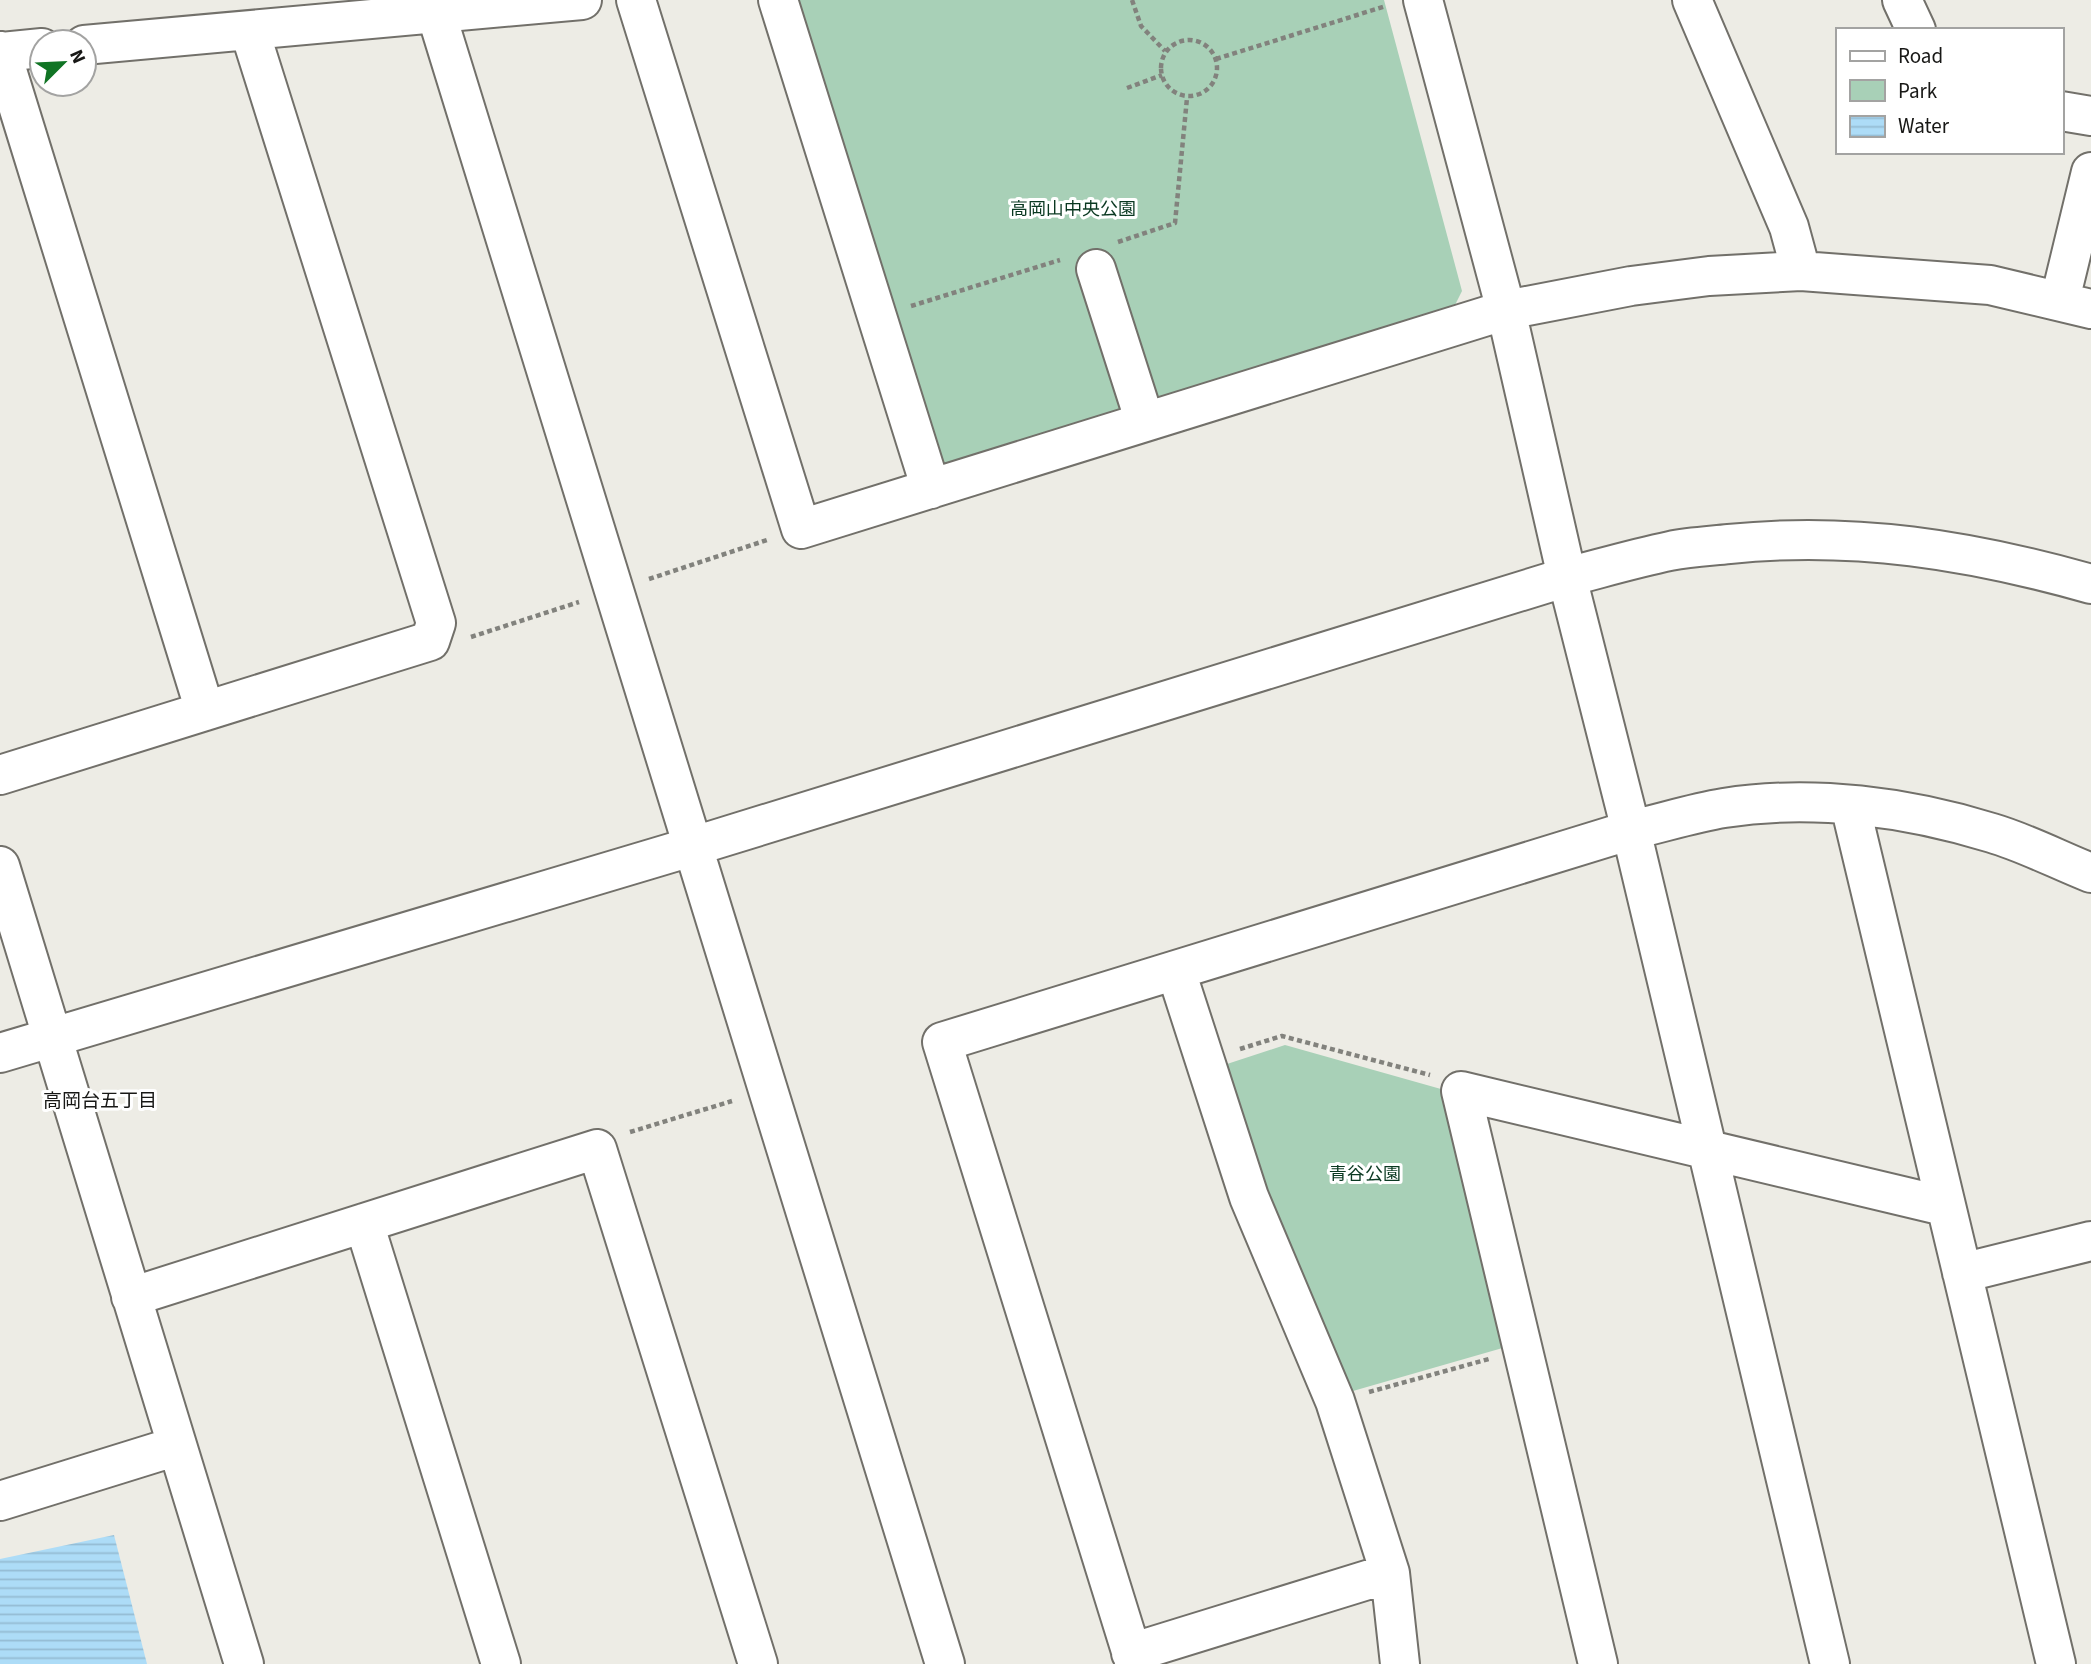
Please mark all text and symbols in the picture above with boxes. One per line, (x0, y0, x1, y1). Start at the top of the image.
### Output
north arrow (28, 28, 98, 98)
legend (1836, 28, 2063, 154)
text: Road (1898, 41, 1943, 71)
text: N (62, 45, 92, 68)
text: Park (1898, 76, 1938, 106)
text: Water (1898, 111, 1950, 141)
park label: 高岡山中央公園 (1010, 197, 1136, 222)
district label: 高岡台五丁目 (43, 1088, 157, 1115)
park label: 青谷公園 (1329, 1162, 1401, 1187)

